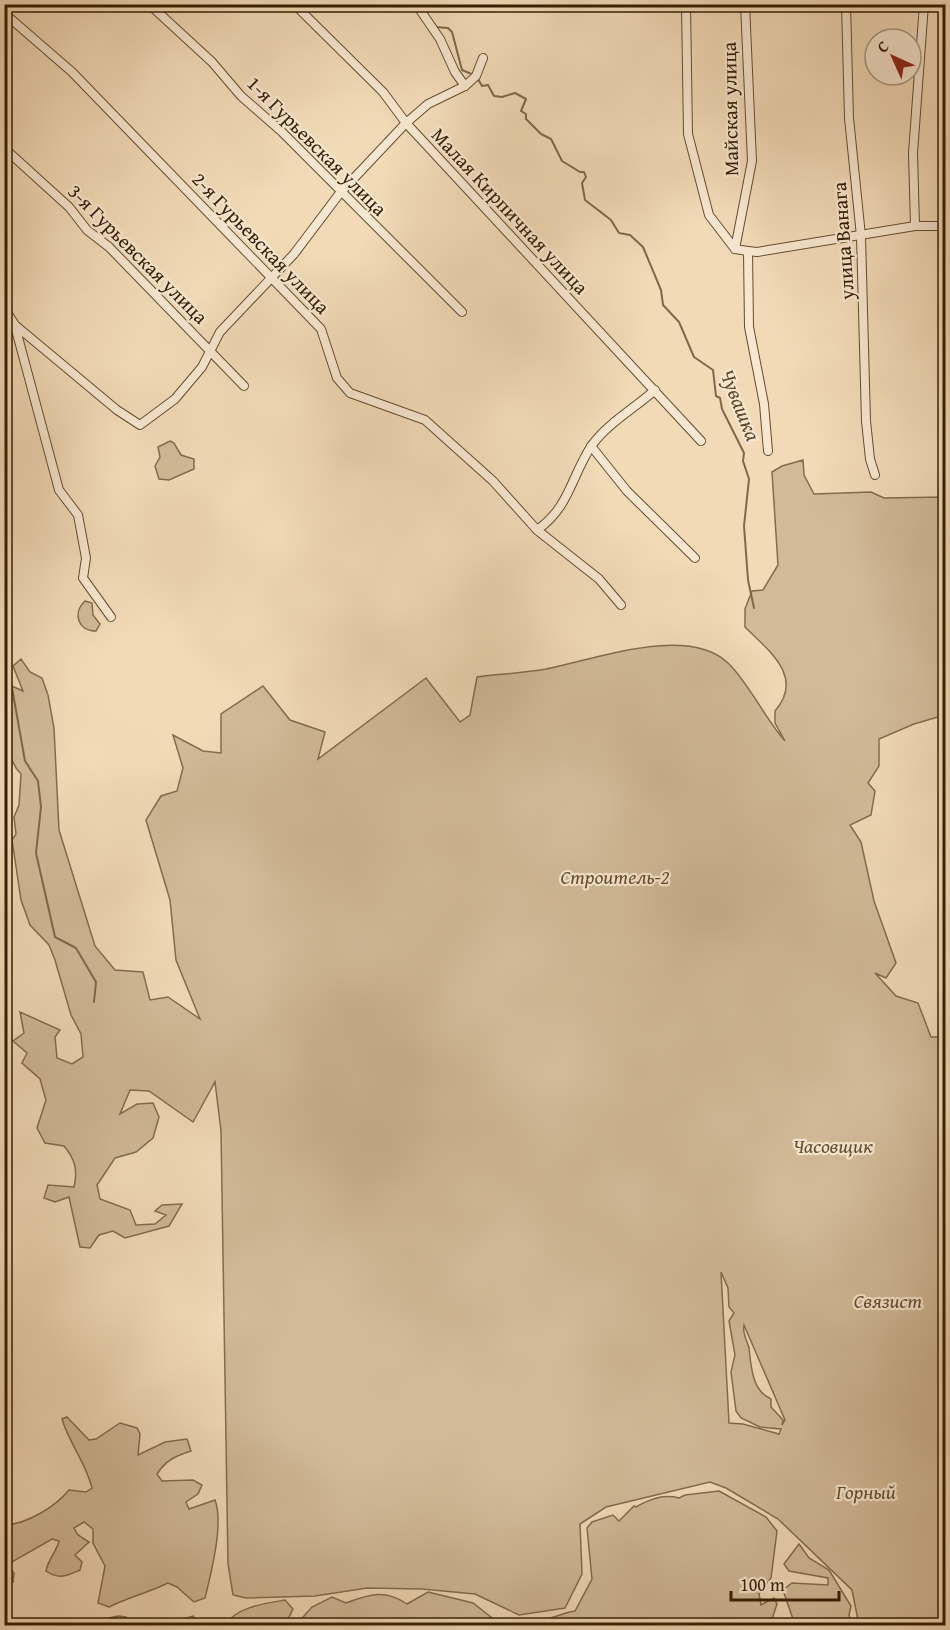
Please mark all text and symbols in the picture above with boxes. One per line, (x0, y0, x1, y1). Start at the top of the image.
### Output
north arrow (863, 27, 923, 87)
text: С (871, 35, 894, 58)
street label: Майская улица (714, 41, 745, 177)
street label: 1-я Гурьевская улица (241, 69, 394, 223)
street label: Малая Кирпичная улица (425, 121, 596, 301)
street label: 2-я Гурьевская улица (186, 165, 337, 321)
street label: 3-я Гурьевская улица (62, 177, 215, 331)
street label: улица Ванага (824, 181, 861, 302)
water label: Чувашка (712, 364, 769, 446)
park label: Строитель-2 (560, 862, 670, 891)
park label: Часовщик (793, 1131, 873, 1160)
park label: Связист (854, 1286, 923, 1315)
park label: Горный (835, 1477, 896, 1506)
scale bar (731, 1564, 839, 1602)
text: 100 m (740, 1571, 785, 1598)

